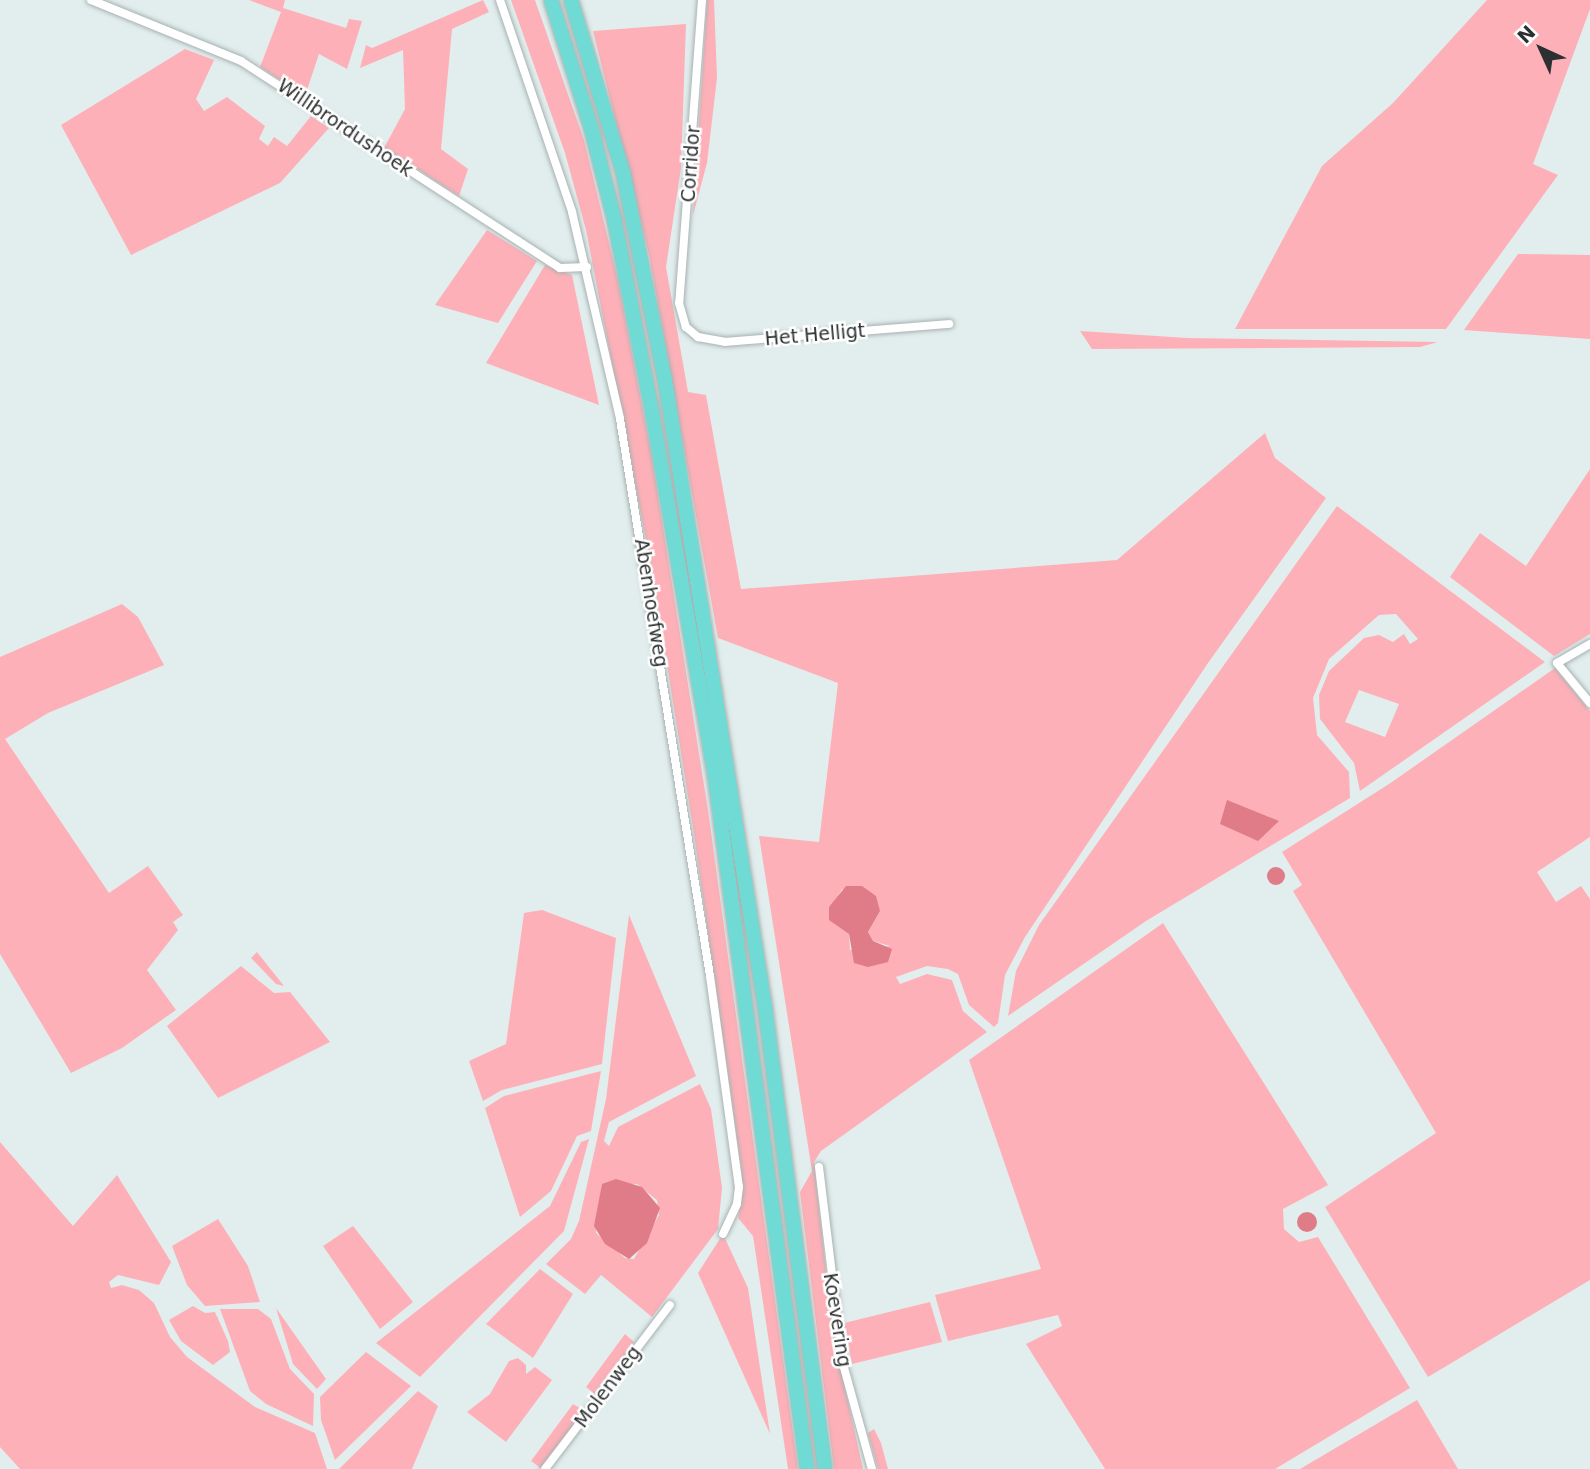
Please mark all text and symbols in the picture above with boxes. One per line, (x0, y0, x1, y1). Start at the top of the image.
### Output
north arrow (1506, 14, 1576, 84)
text: N (1513, 21, 1540, 48)
street label: Willibrordushoek (273, 74, 417, 182)
street label: Corridor (677, 125, 705, 203)
street label: Het Helligt (764, 319, 866, 351)
street label: Abenhoefweg (630, 537, 672, 669)
street label: Koevering (818, 1271, 856, 1369)
street label: Molenweg (570, 1342, 646, 1432)

